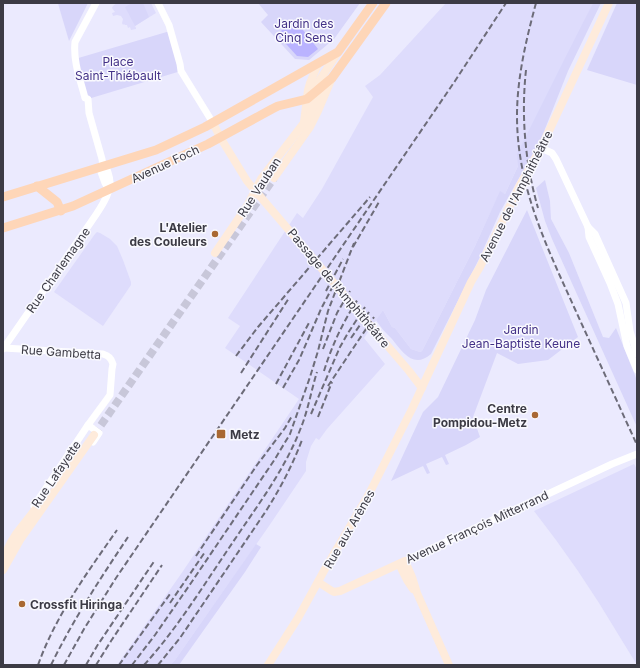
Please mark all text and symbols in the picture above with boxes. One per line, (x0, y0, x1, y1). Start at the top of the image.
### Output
park label: Jardin des Cinq Sens (274, 16, 334, 45)
park label: Place Saint-Thiébault (75, 54, 161, 83)
street label: Avenue de l'Amphithéâtre (476, 128, 556, 264)
street label: Avenue Foch (129, 142, 201, 186)
street label: Rue Vauban (234, 154, 284, 220)
place label: L'Atelier des Couleurs (130, 220, 207, 249)
street label: Rue Charlemagne (23, 224, 93, 316)
street label: Passage de l'Amphithéâtre (285, 225, 393, 351)
marker: L'Atelier des Couleurs (210, 229, 220, 239)
park label: Jardin Jean-Baptiste Keune (462, 322, 580, 351)
street label: Rue Gambetta (21, 342, 101, 362)
place label: Centre Pompidou-Metz (433, 401, 527, 430)
marker: Centre Pompidou-Metz (530, 410, 540, 420)
place label: Metz (230, 427, 260, 442)
marker: Metz (215, 428, 227, 440)
street label: Rue Lafayette (28, 438, 84, 510)
street label: Rue aux Arènes (320, 487, 378, 571)
street label: Avenue François Mitterrand (403, 487, 551, 567)
place label: Crossfit Hiringa (30, 597, 122, 612)
marker: Crossfit Hiringa (17, 599, 27, 609)

